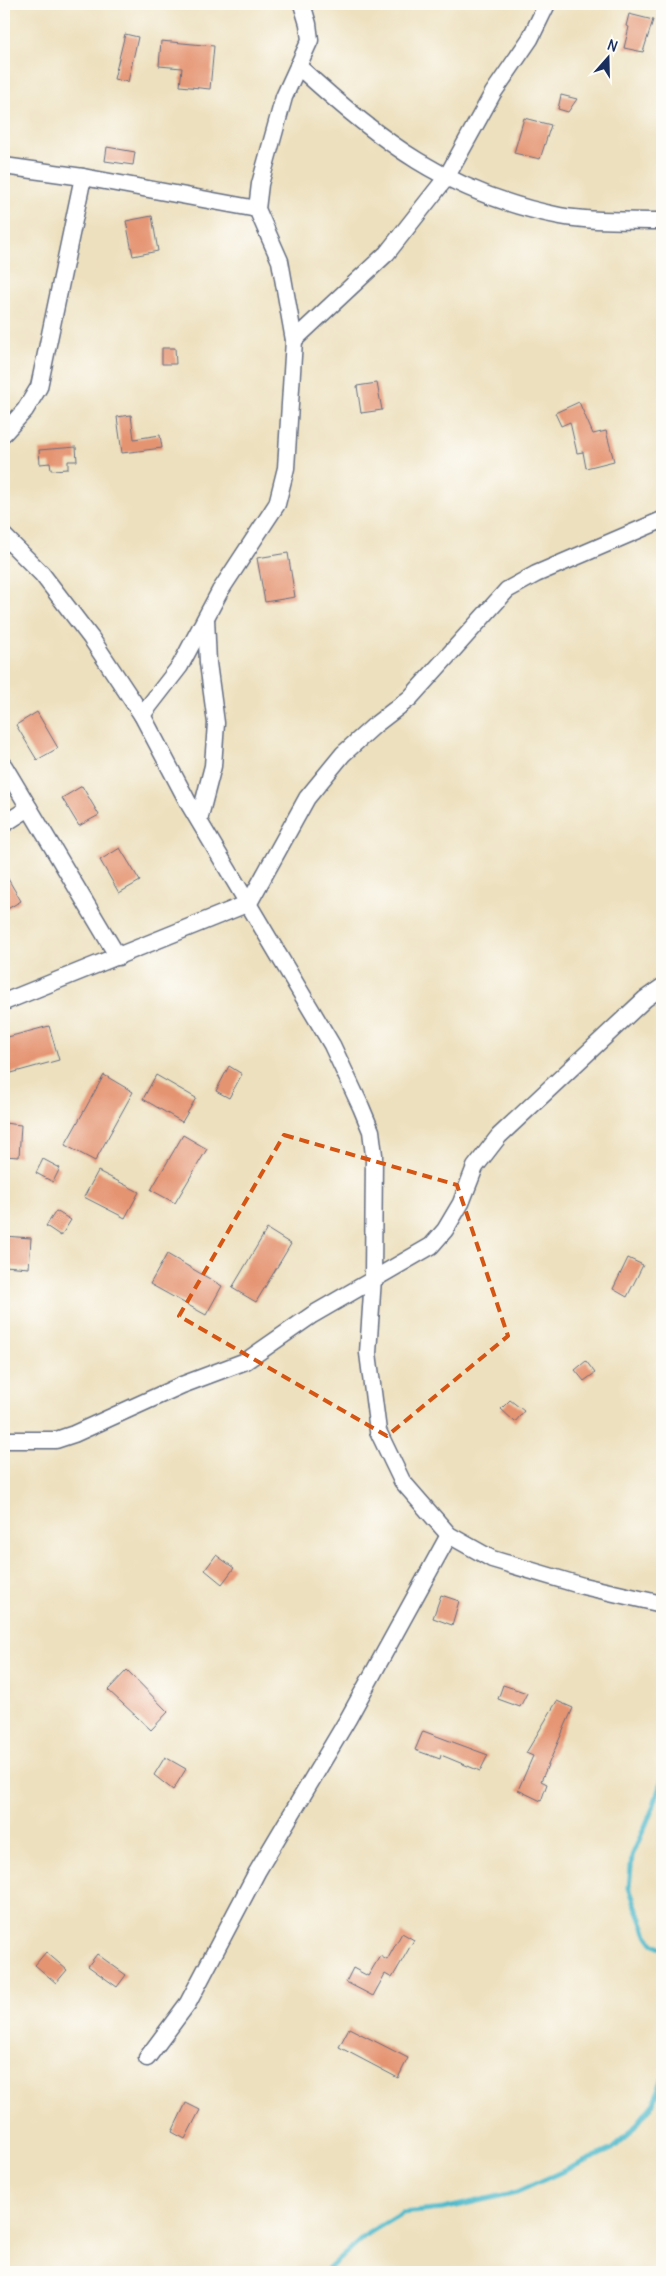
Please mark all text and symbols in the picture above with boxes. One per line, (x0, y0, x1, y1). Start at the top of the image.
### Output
north arrow (584, 32, 634, 82)
text: N (605, 36, 620, 56)

